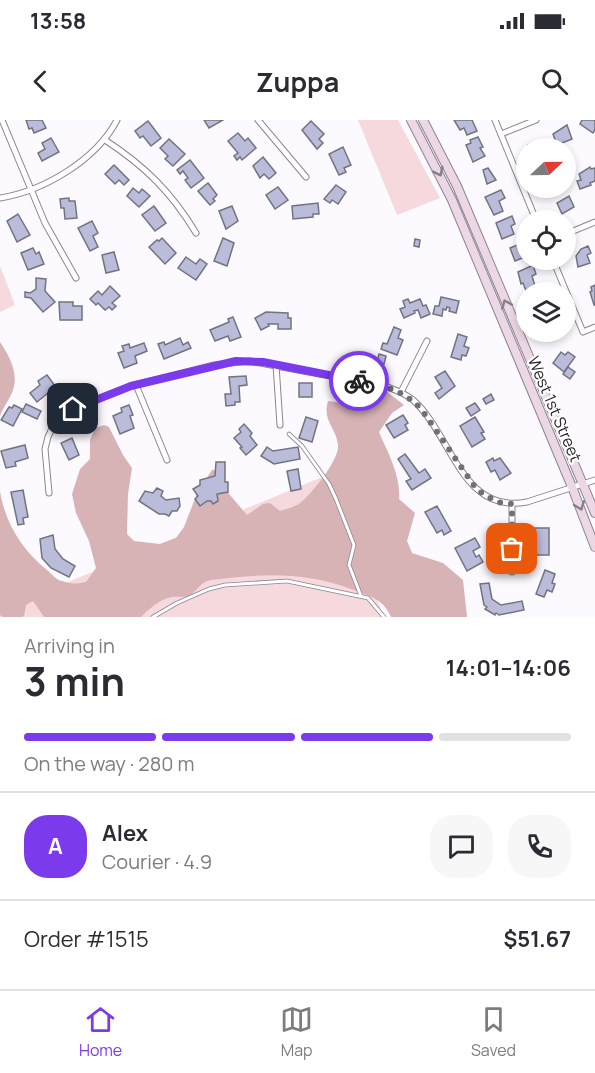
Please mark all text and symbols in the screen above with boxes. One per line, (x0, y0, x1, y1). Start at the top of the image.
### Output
text: 13:58 (30, 6, 86, 36)
text: Zuppa (256, 63, 339, 100)
icon: back (24, 65, 57, 98)
icon: search (538, 65, 571, 98)
north arrow (516, 138, 576, 198)
map controls (516, 138, 576, 342)
one-way arrow (431, 165, 443, 176)
button: locate (516, 210, 576, 270)
button: layers (516, 282, 576, 342)
one-way arrow (501, 300, 513, 311)
courier (329, 351, 389, 411)
street label: West 1st Street (523, 353, 587, 465)
icon: bike (343, 365, 376, 398)
pin (47, 383, 98, 434)
icon: home (56, 392, 89, 425)
one-way arrow (572, 500, 585, 511)
pin (486, 523, 537, 574)
icon: bag (495, 532, 528, 565)
text: Arriving in (24, 632, 115, 659)
text: 14:01–14:06 (446, 653, 571, 683)
text: 3 min (24, 654, 125, 708)
text: On the way · 280 m (24, 750, 194, 777)
button: chat (430, 815, 493, 878)
button: phone (508, 815, 571, 878)
text: Alex (102, 818, 148, 848)
text: A (48, 831, 63, 861)
text: Courier · 4.9 (102, 848, 212, 875)
text: Order #1515 (24, 924, 149, 954)
text: $51.67 (503, 924, 571, 954)
tab: Home (79, 1003, 122, 1061)
tab: Map (280, 1003, 313, 1061)
tab: Saved (471, 1003, 516, 1061)

